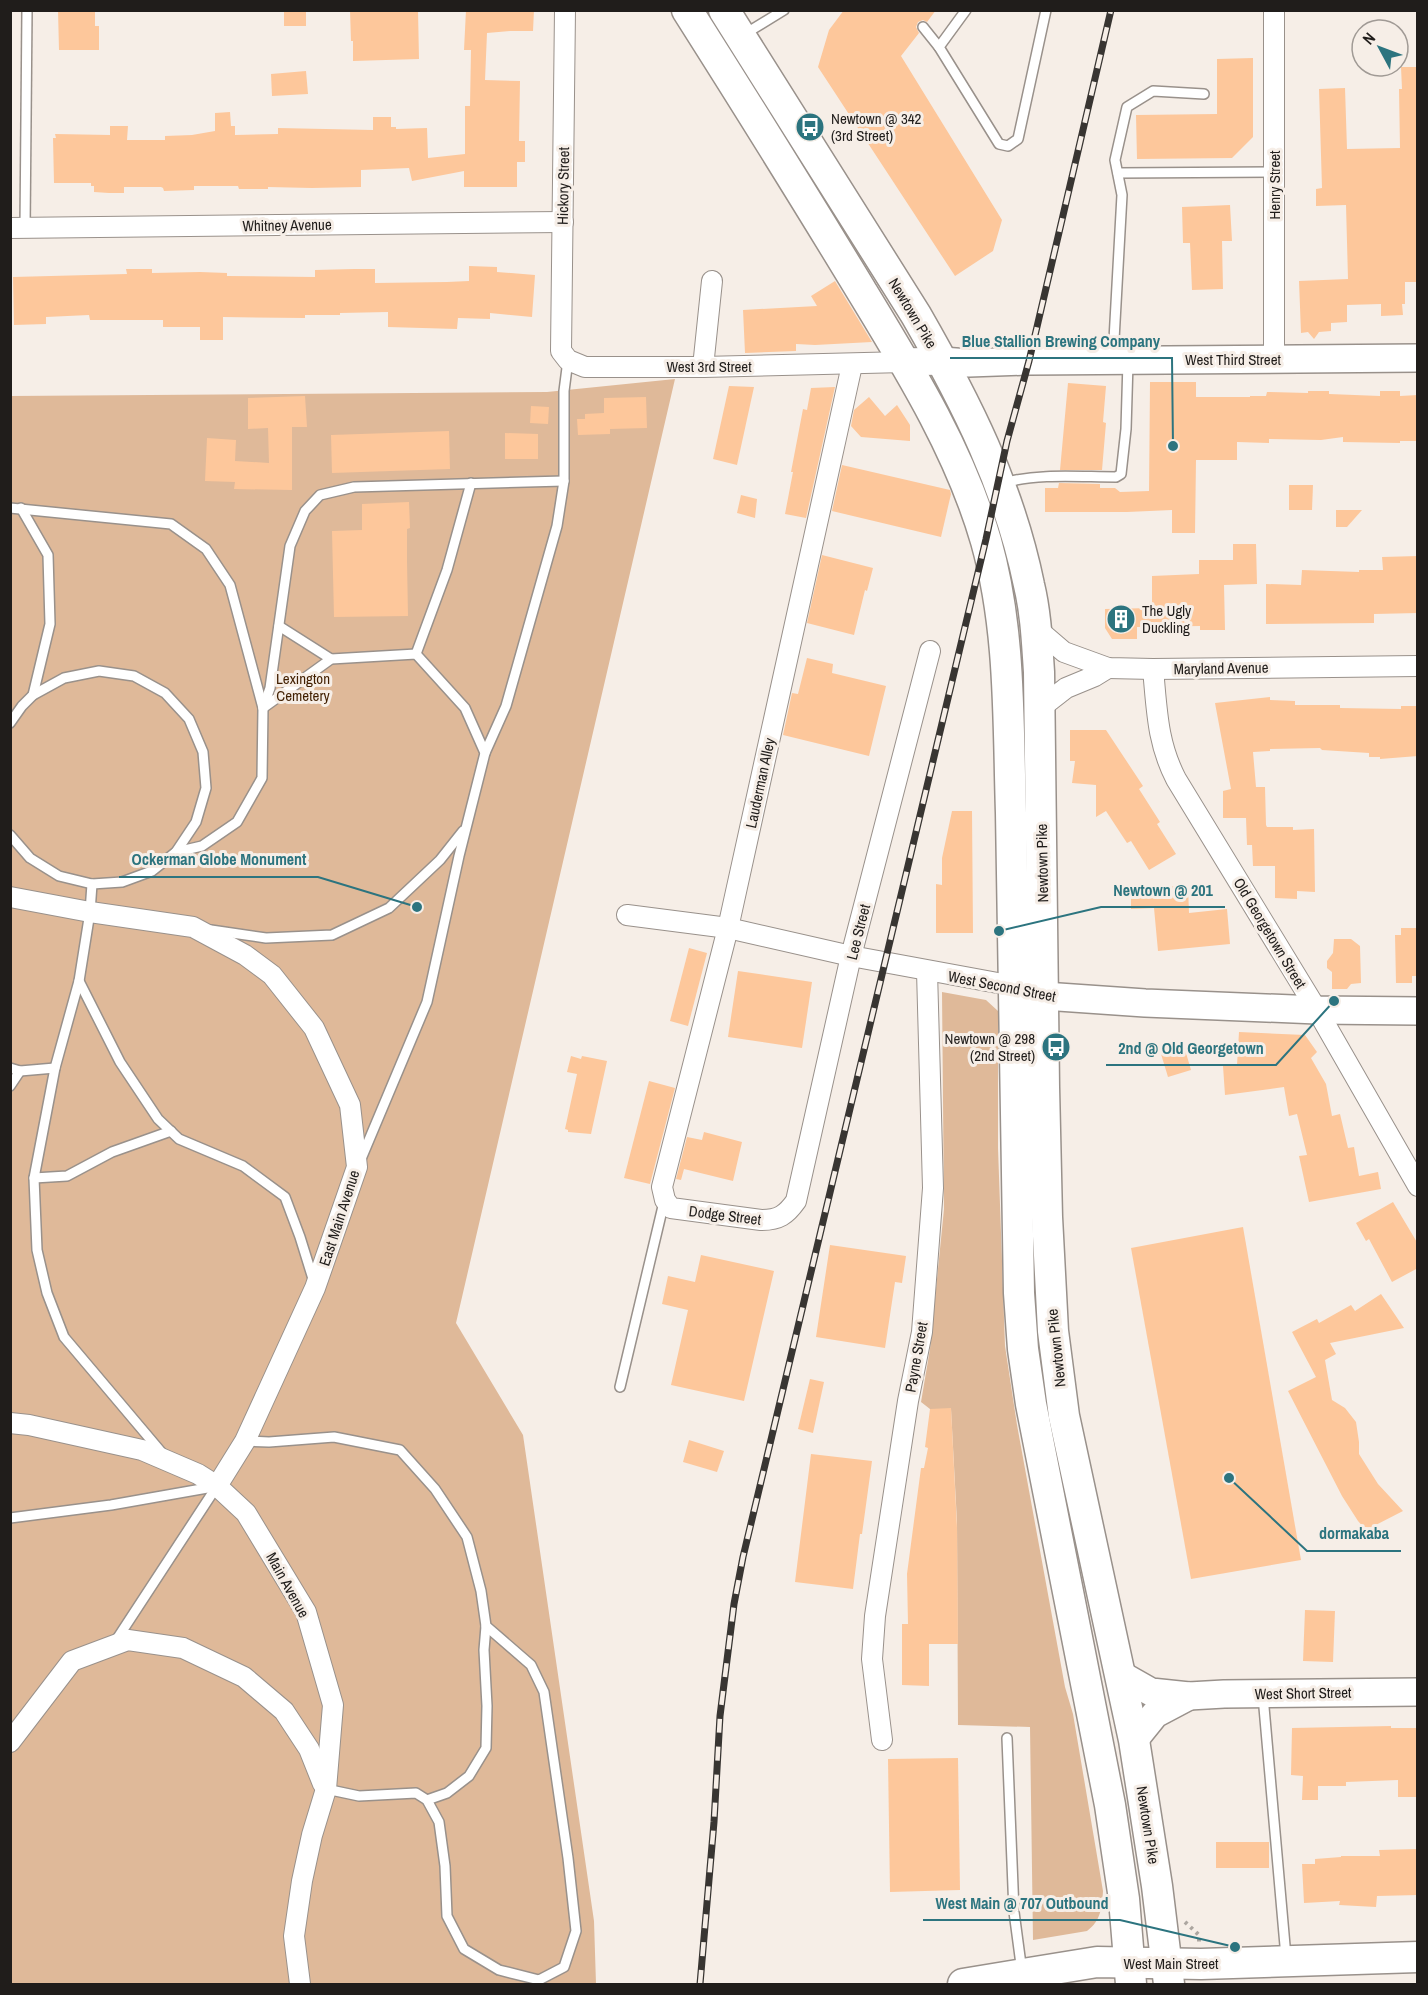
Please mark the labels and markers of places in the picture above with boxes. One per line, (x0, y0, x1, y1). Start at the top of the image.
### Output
place label: Newtown @ 342 (3rd Street) (831, 108, 922, 146)
bus stop icon: Newtown @ 342 (3rd Street) (794, 111, 826, 143)
callout: Blue Stallion Brewing Company (950, 324, 1172, 358)
place label: The Ugly Duckling (1142, 600, 1192, 638)
building icon: The Ugly Duckling (1105, 603, 1137, 635)
callout: Ockerman Globe Monument (119, 843, 318, 877)
callout: Newtown @ 201 (1101, 873, 1225, 907)
place label: Newtown @ 298 (2nd Street) (945, 1028, 1035, 1066)
bus stop icon: Newtown @ 298 (2nd Street) (1040, 1031, 1072, 1063)
callout: 2nd @ Old Georgetown (1106, 1031, 1276, 1065)
callout: dormakaba (1307, 1517, 1401, 1551)
callout: West Main @ 707 Outbound (923, 1886, 1120, 1920)

